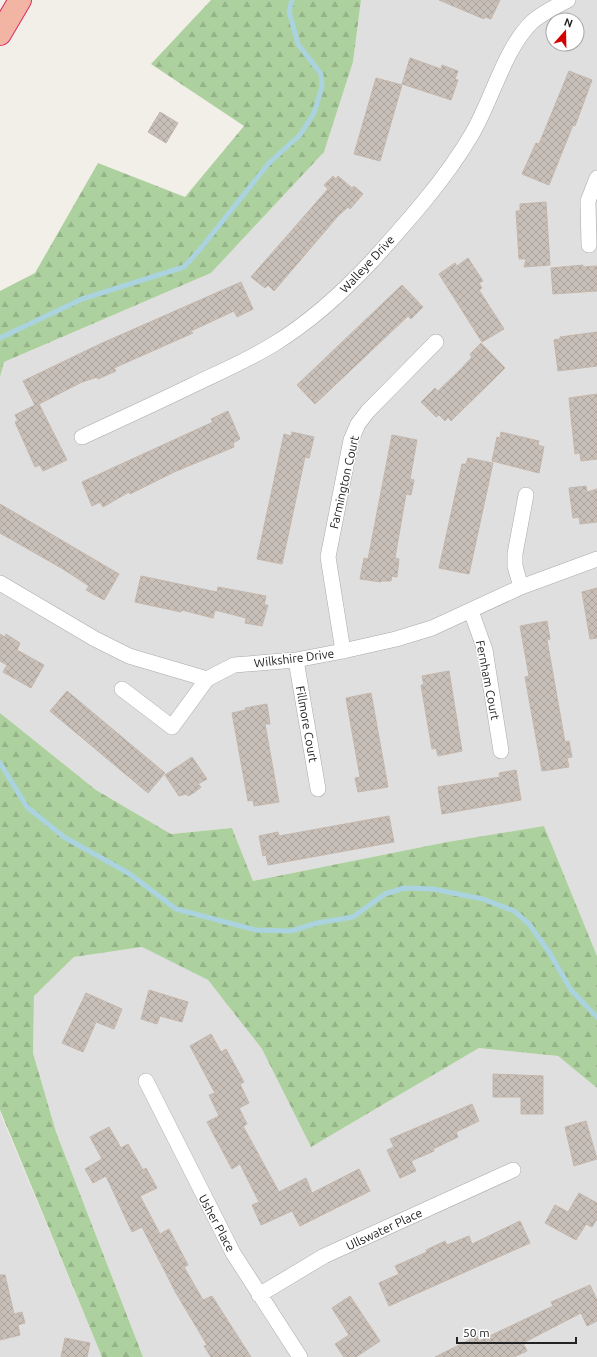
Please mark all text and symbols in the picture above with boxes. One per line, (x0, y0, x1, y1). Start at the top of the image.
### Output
north arrow (545, 12, 585, 52)
text: N (563, 16, 574, 30)
street label: Walleye Drive (337, 233, 397, 295)
street label: Farmington Court (327, 434, 361, 530)
street label: Fernham Court (474, 639, 502, 721)
street label: Wilkshire Drive (253, 647, 335, 669)
street label: Fillmore Court (294, 685, 320, 763)
street label: Usher Place (197, 1192, 237, 1254)
street label: Ullswater Place (344, 1206, 424, 1252)
scale bar (457, 1319, 576, 1345)
text: 50 m (463, 1326, 490, 1339)

